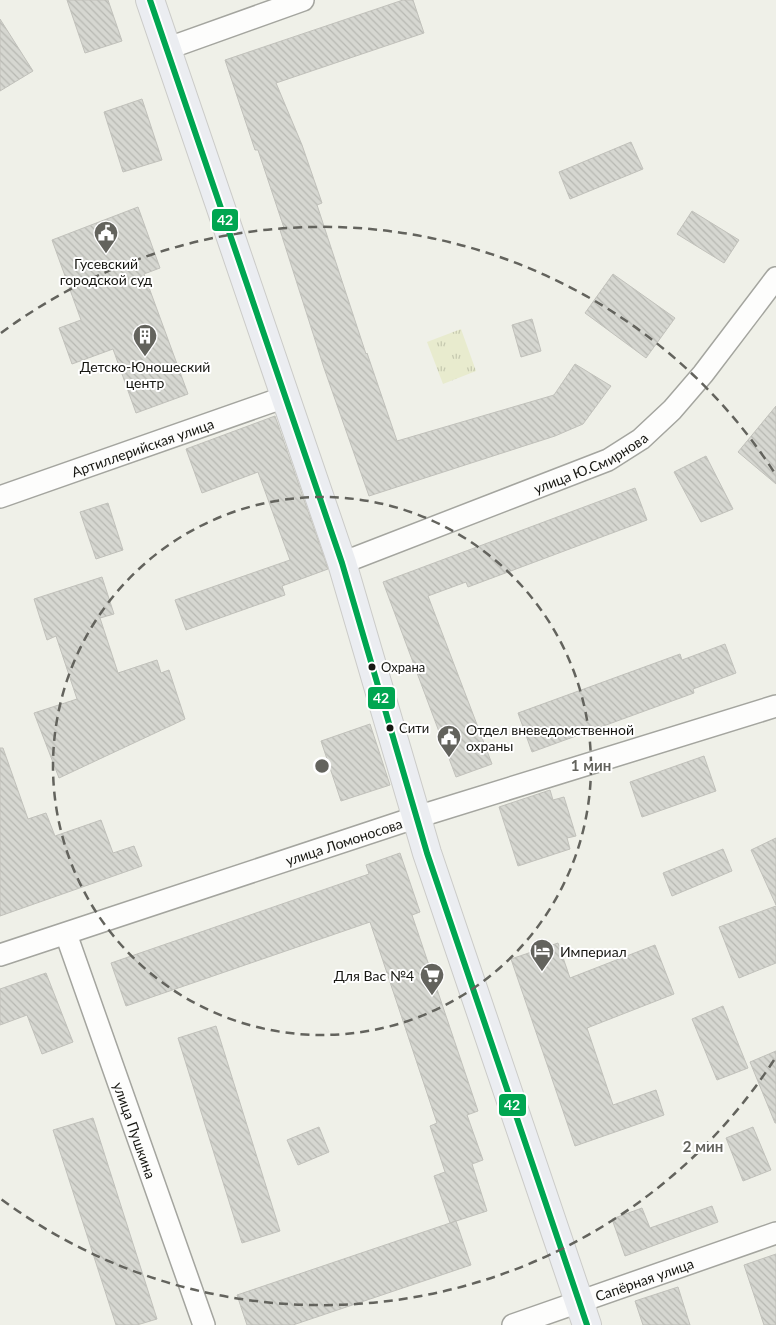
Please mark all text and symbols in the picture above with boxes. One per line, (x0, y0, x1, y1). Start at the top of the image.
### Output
line badge: 42 (211, 208, 239, 232)
text: 42 (217, 211, 233, 228)
public building icon: Гусевский городской суд (93, 220, 119, 254)
place label: Гусевский городской суд (60, 255, 153, 288)
building icon: Детско-Юношеский центр (132, 323, 158, 357)
place label: Детско-Юношеский центр (80, 358, 210, 391)
street label: Артиллерийская улица (69, 414, 216, 480)
street label: улица Ю.Смирнова (531, 429, 651, 497)
place label: Охрана (381, 659, 425, 675)
marker: Охрана (367, 662, 377, 672)
line badge: 42 (367, 686, 396, 710)
text: 42 (373, 689, 389, 706)
place label: Сити (399, 720, 429, 736)
place label: Отдел вневедомственной охраны (466, 721, 634, 754)
marker: Сити (385, 723, 395, 733)
public building icon: Отдел вневедомственной охраны (436, 724, 462, 758)
text: 1 мин (571, 756, 611, 774)
centre of rings (313, 757, 331, 775)
street label: улица Ломоносова (283, 814, 404, 868)
hotel icon: Империал (529, 938, 555, 972)
place label: Империал (560, 943, 627, 960)
supermarket icon: Для Вас №4 (419, 962, 445, 996)
place label: Для Вас №4 (334, 967, 414, 984)
street label: улица Пушкина (110, 1080, 160, 1181)
line badge: 42 (498, 1093, 527, 1117)
text: 42 (504, 1096, 520, 1113)
text: 2 мин (683, 1137, 723, 1155)
street label: Сапёрная улица (593, 1254, 696, 1304)

